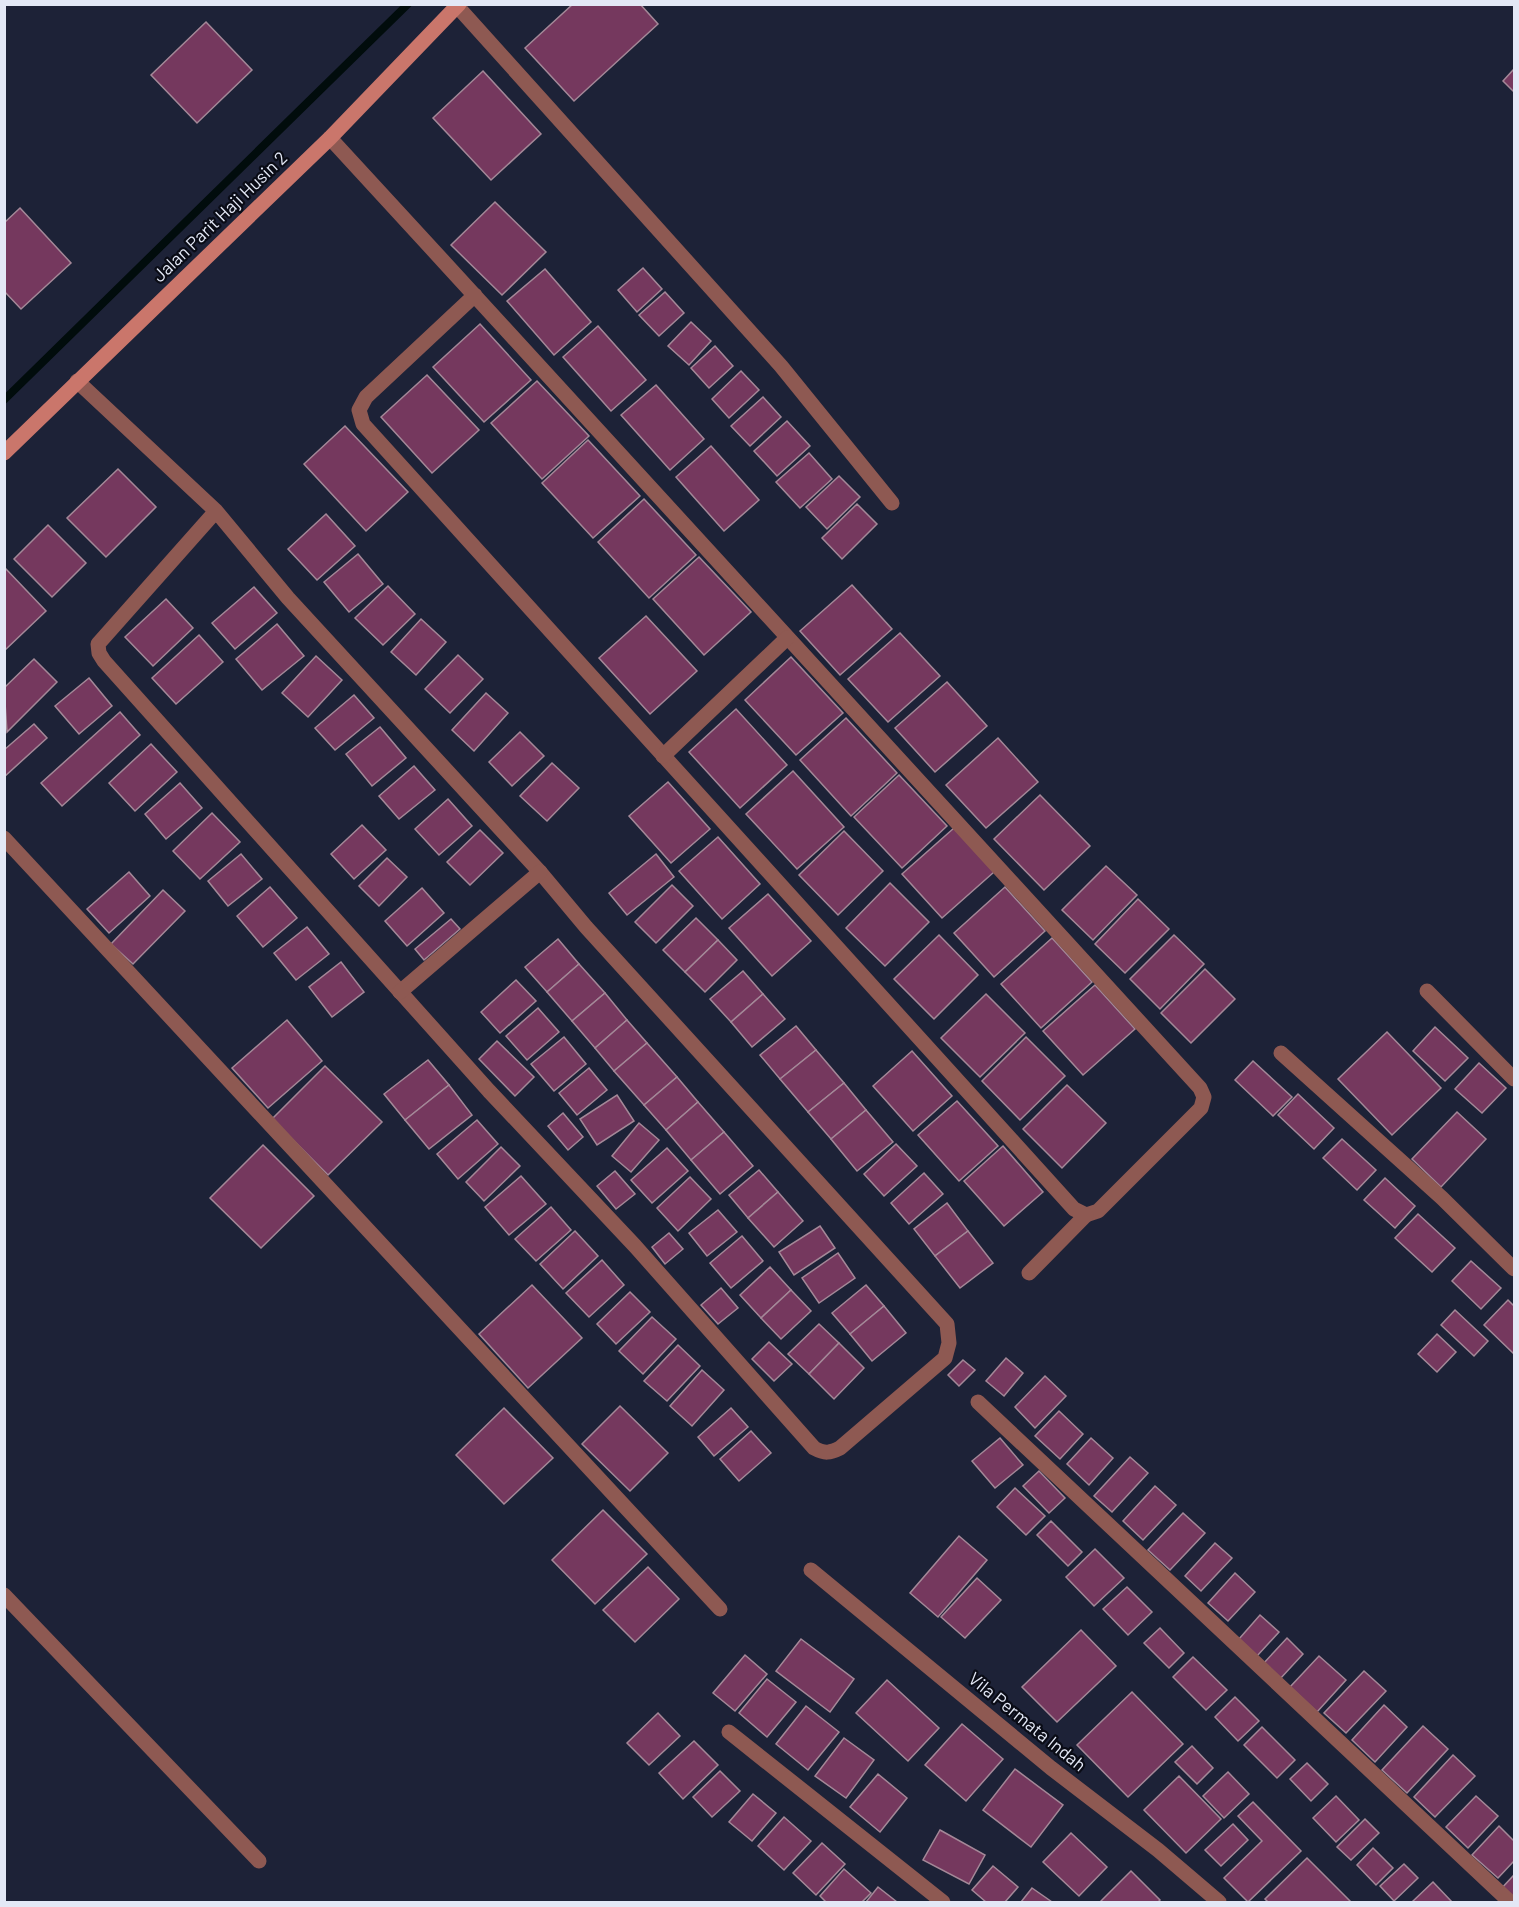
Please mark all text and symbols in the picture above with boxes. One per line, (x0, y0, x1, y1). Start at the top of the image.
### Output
street label: Jalan Parit Haji Husin 2 (147, 146, 291, 286)
street label: Vila Permata Indah (964, 1667, 1091, 1775)

